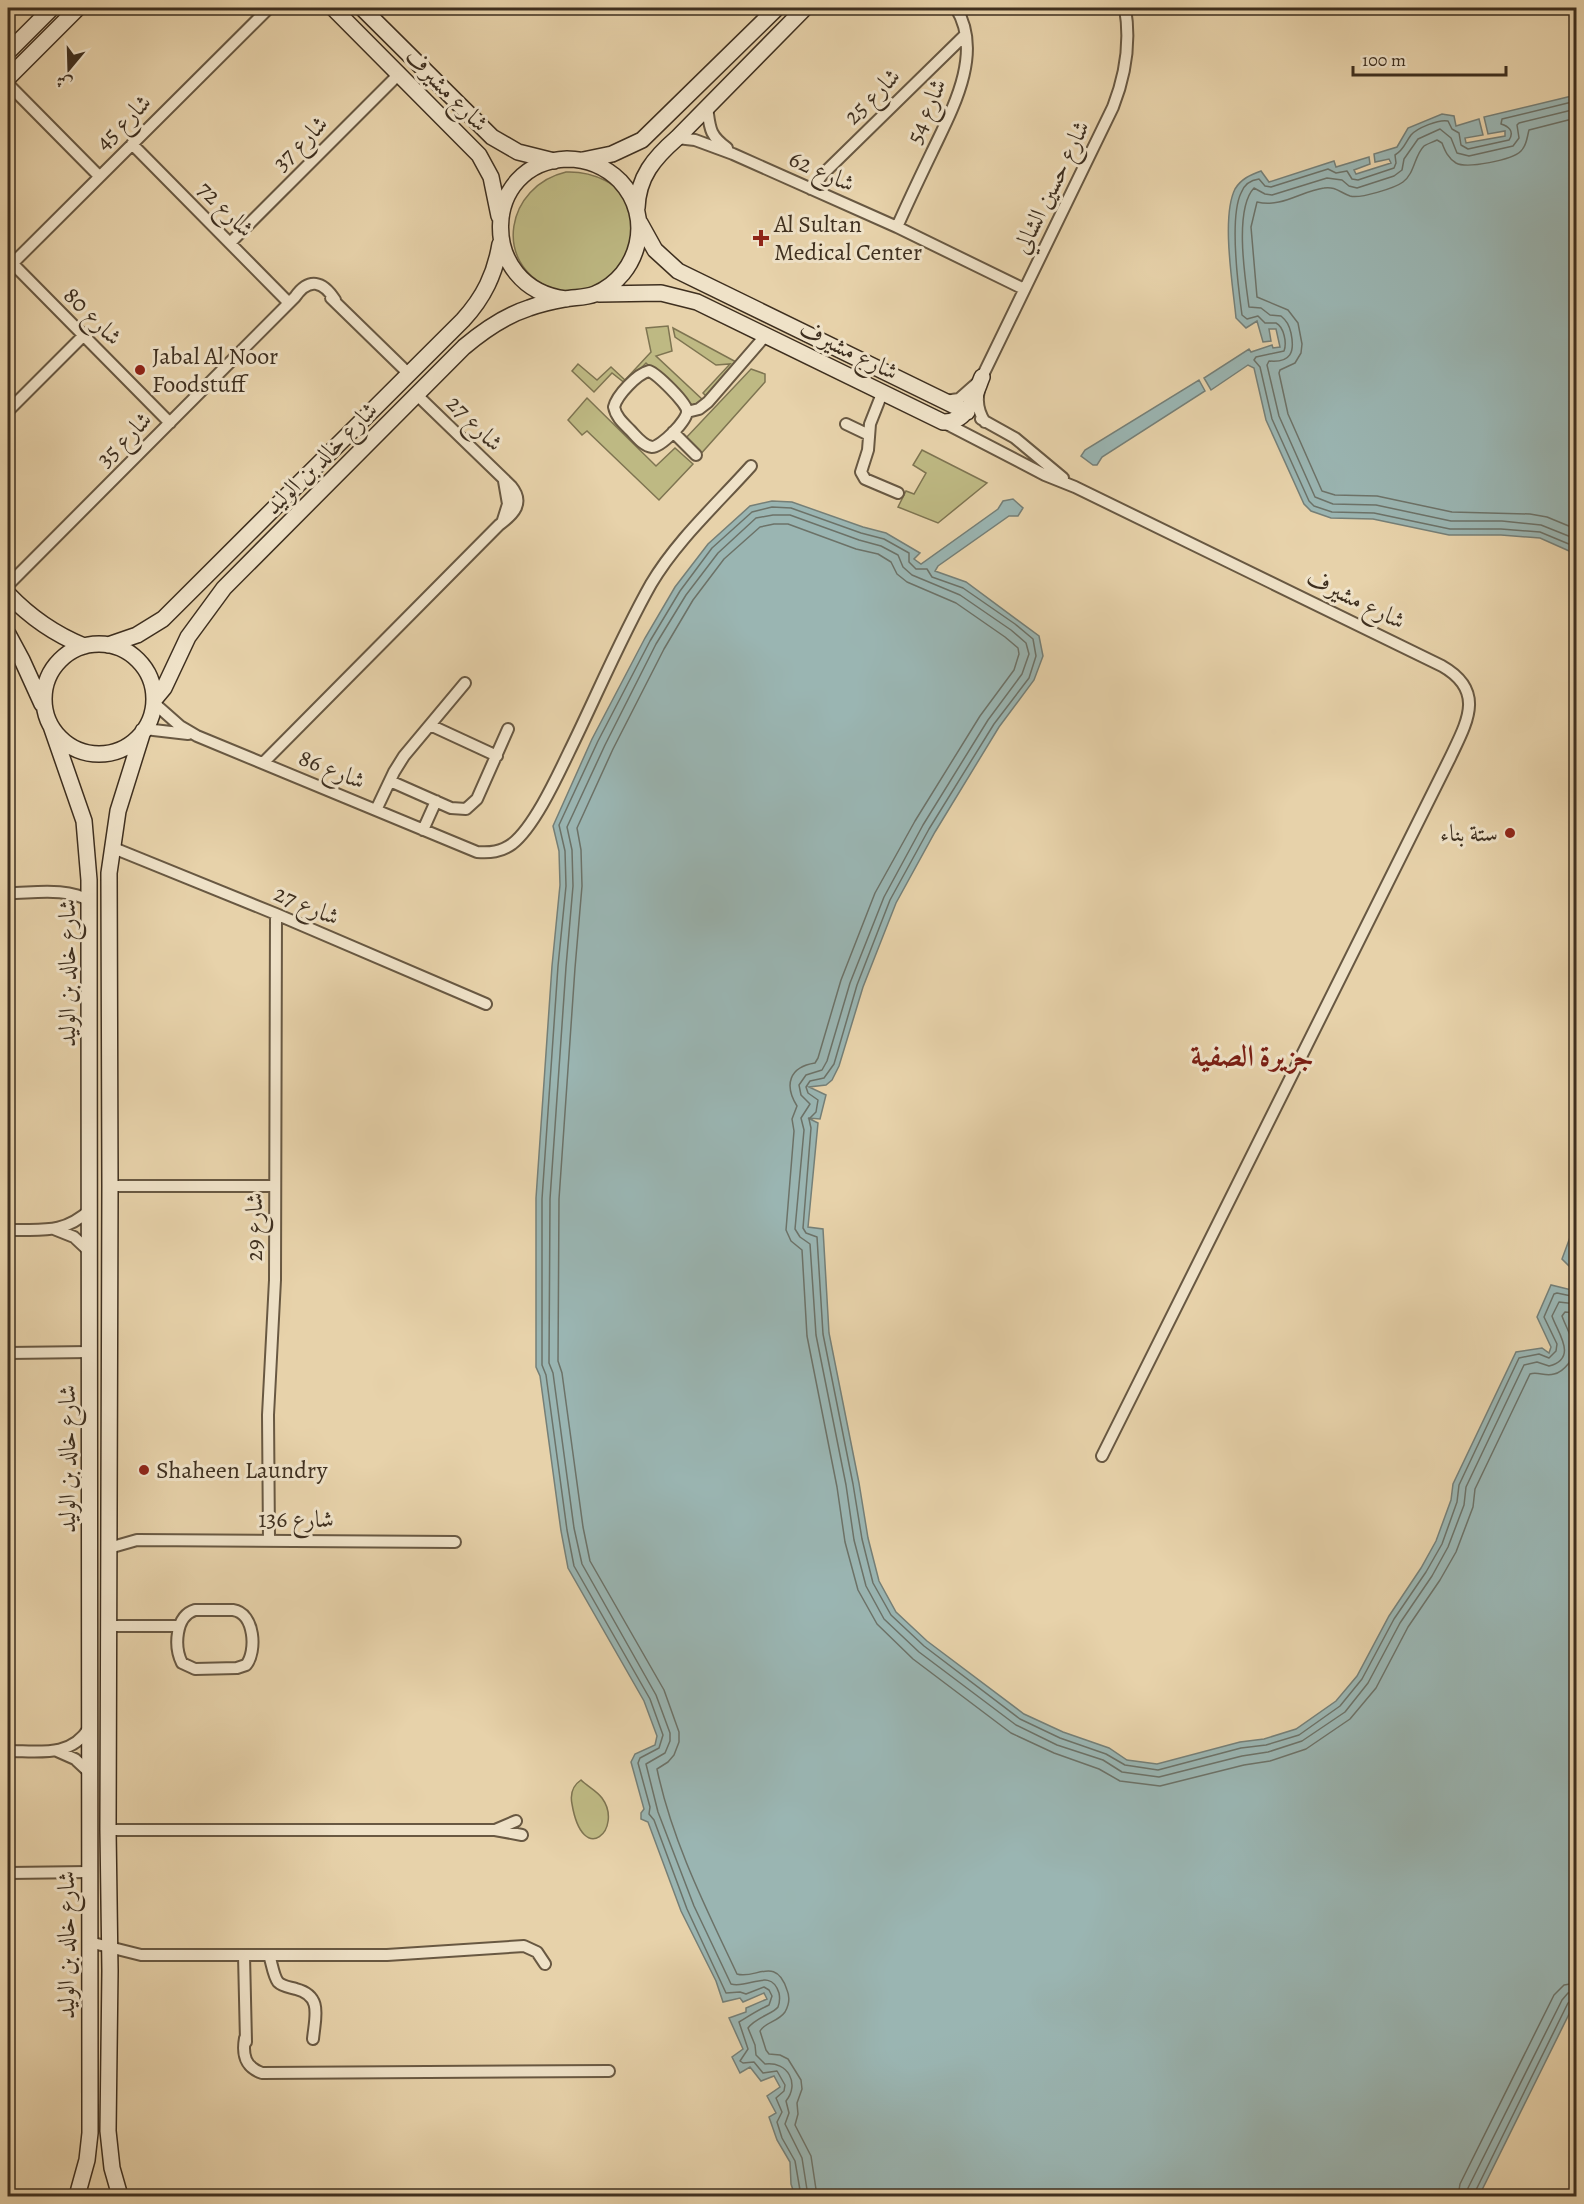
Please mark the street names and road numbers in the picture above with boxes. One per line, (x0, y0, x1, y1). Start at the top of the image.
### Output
street label: شارع مشيرف (395, 41, 496, 142)
street label: شارع 25 (837, 61, 910, 134)
street label: شارع 54 (898, 74, 958, 150)
street label: شارع 45 (88, 87, 161, 160)
street label: شارع 37 (265, 108, 338, 181)
street label: شارع حسين الشالي (1005, 115, 1101, 261)
street label: شارع 62 (782, 142, 860, 203)
street label: شارع 72 (188, 174, 261, 247)
street label: شارع 80 (54, 280, 129, 355)
street label: شارع مشيرف (793, 312, 904, 391)
street label: شارع 27 (437, 388, 510, 461)
street label: شارع خالد بن الوليد (257, 394, 387, 524)
street label: شارع 35 (89, 404, 162, 477)
street label: شارع مشيرف (1300, 561, 1411, 640)
street label: شارع 86 (292, 741, 370, 800)
street label: شارع 27 (268, 877, 345, 937)
street label: شارع خالد بن الوليد (51, 899, 87, 1047)
street label: شارع 29 (238, 1193, 274, 1261)
street label: شارع خالد بن الوليد (51, 1385, 87, 1533)
street label: شارع 136 (258, 1503, 334, 1539)
street label: شارع خالد بن الوليد (50, 1871, 86, 2019)

